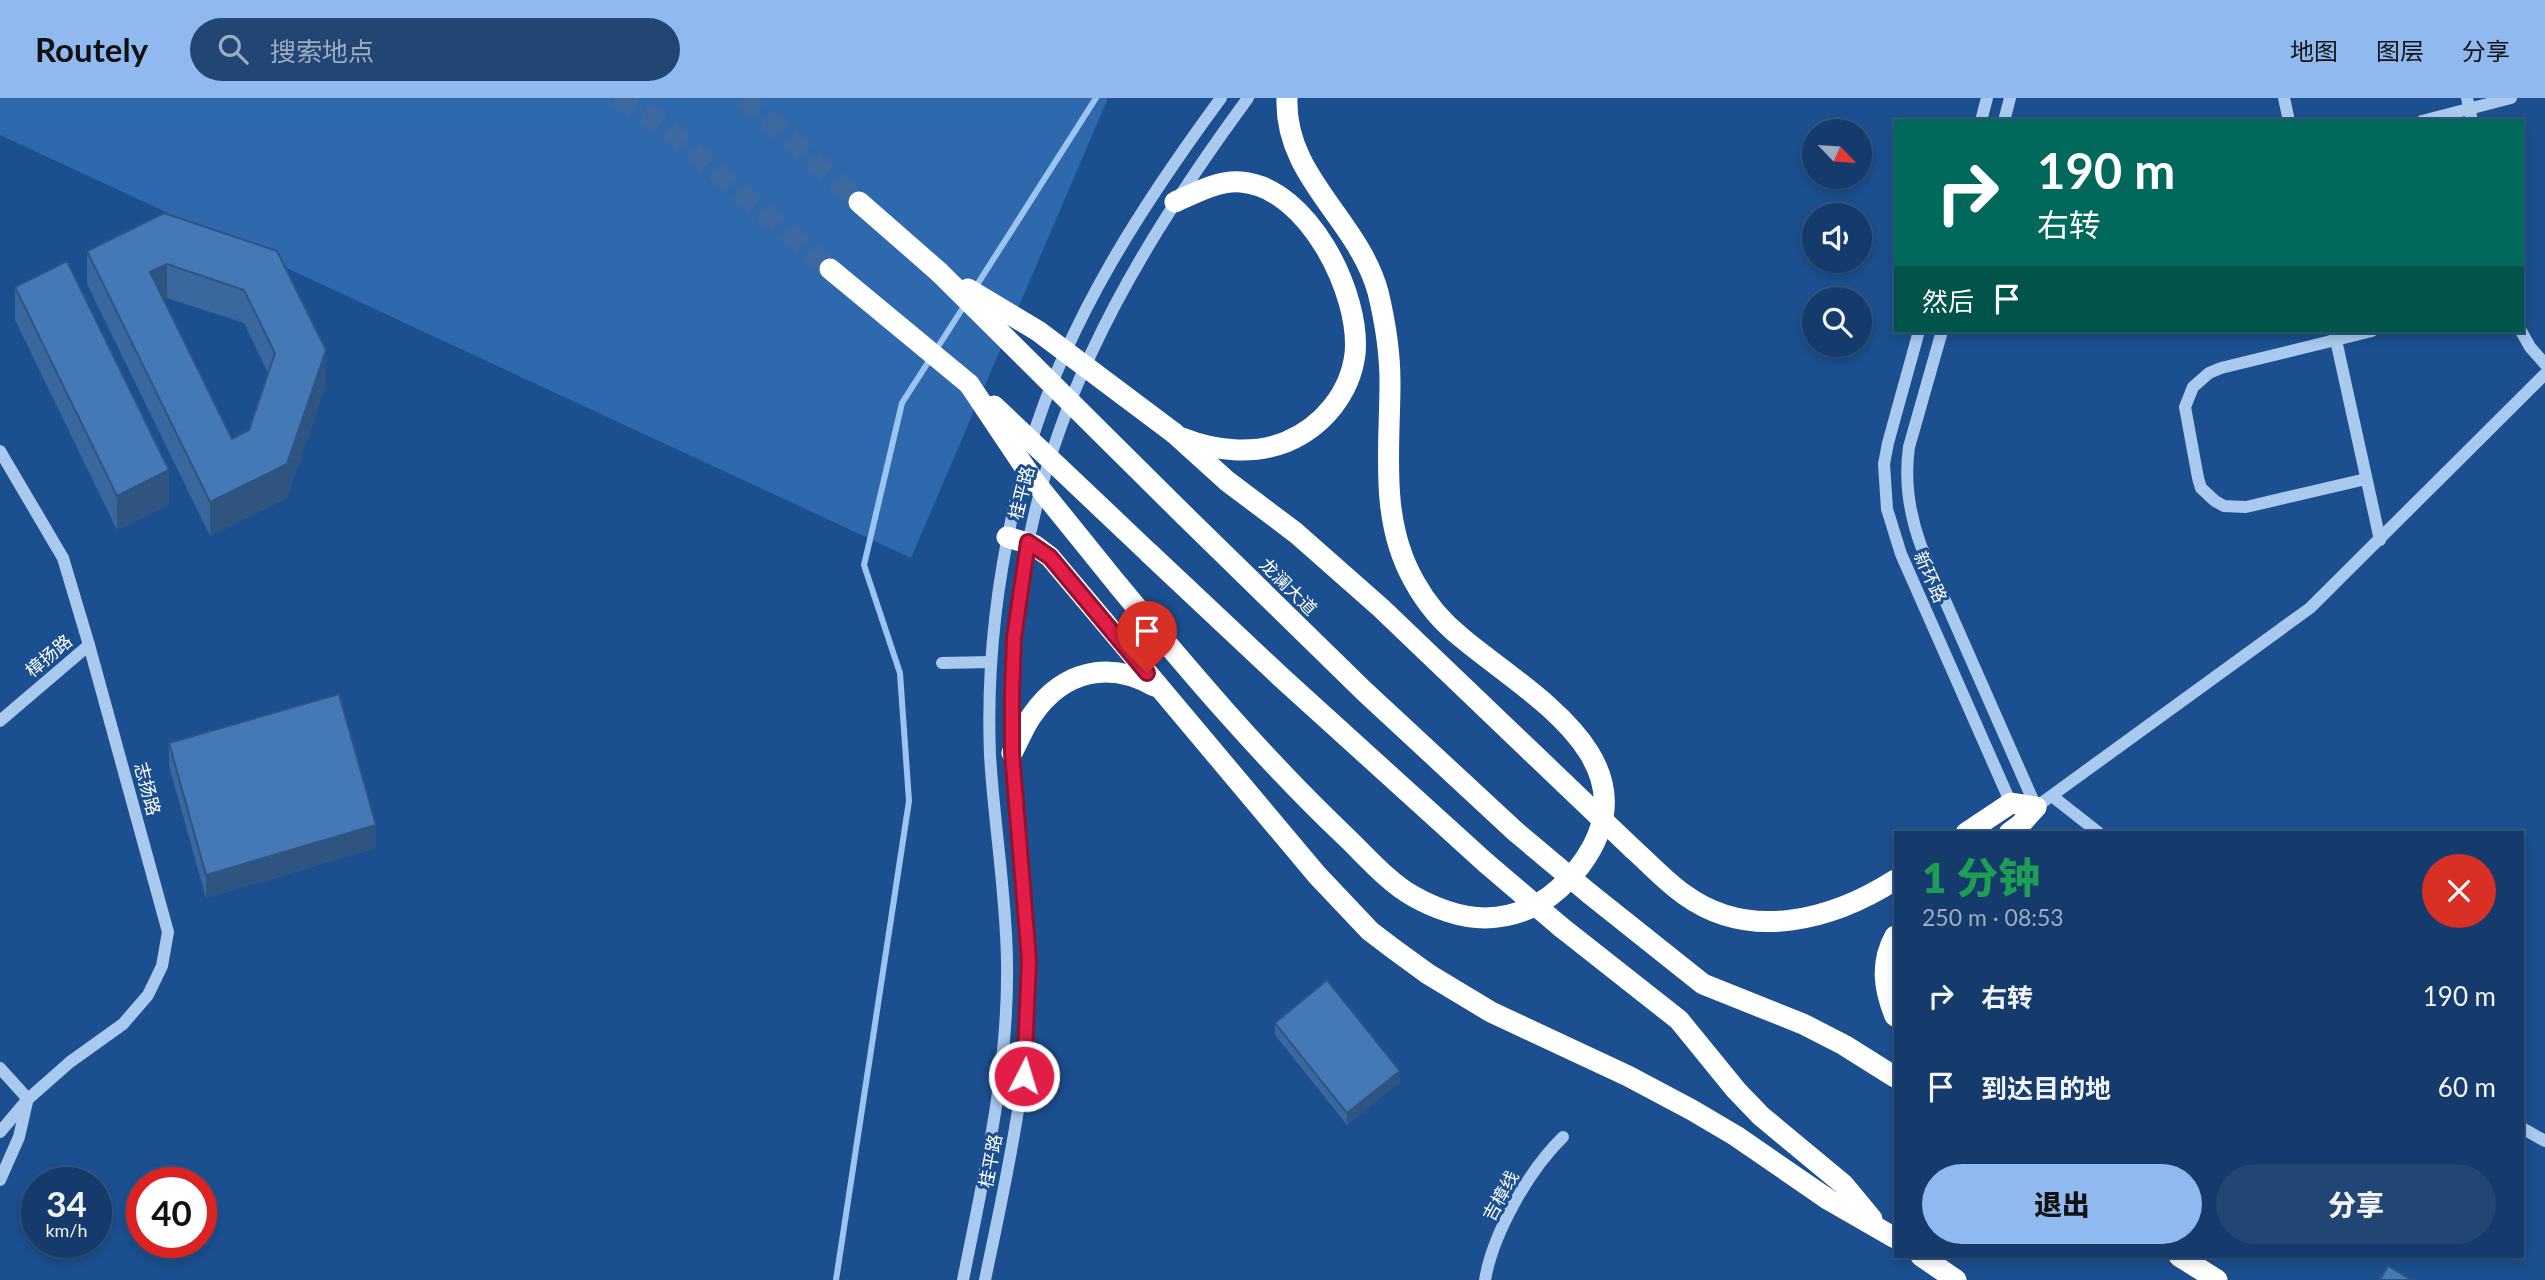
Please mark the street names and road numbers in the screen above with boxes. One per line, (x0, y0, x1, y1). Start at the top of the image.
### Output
street label: 桂平路 (1004, 464, 1038, 522)
street label: 新环路 (1910, 547, 1952, 606)
street label: 龙澜大道 (1255, 553, 1322, 620)
street label: 樟扬路 (21, 629, 76, 681)
street label: 志扬路 (130, 760, 166, 818)
street label: 桂平路 (974, 1132, 1006, 1189)
street label: 吉樟线 (1477, 1167, 1523, 1224)

